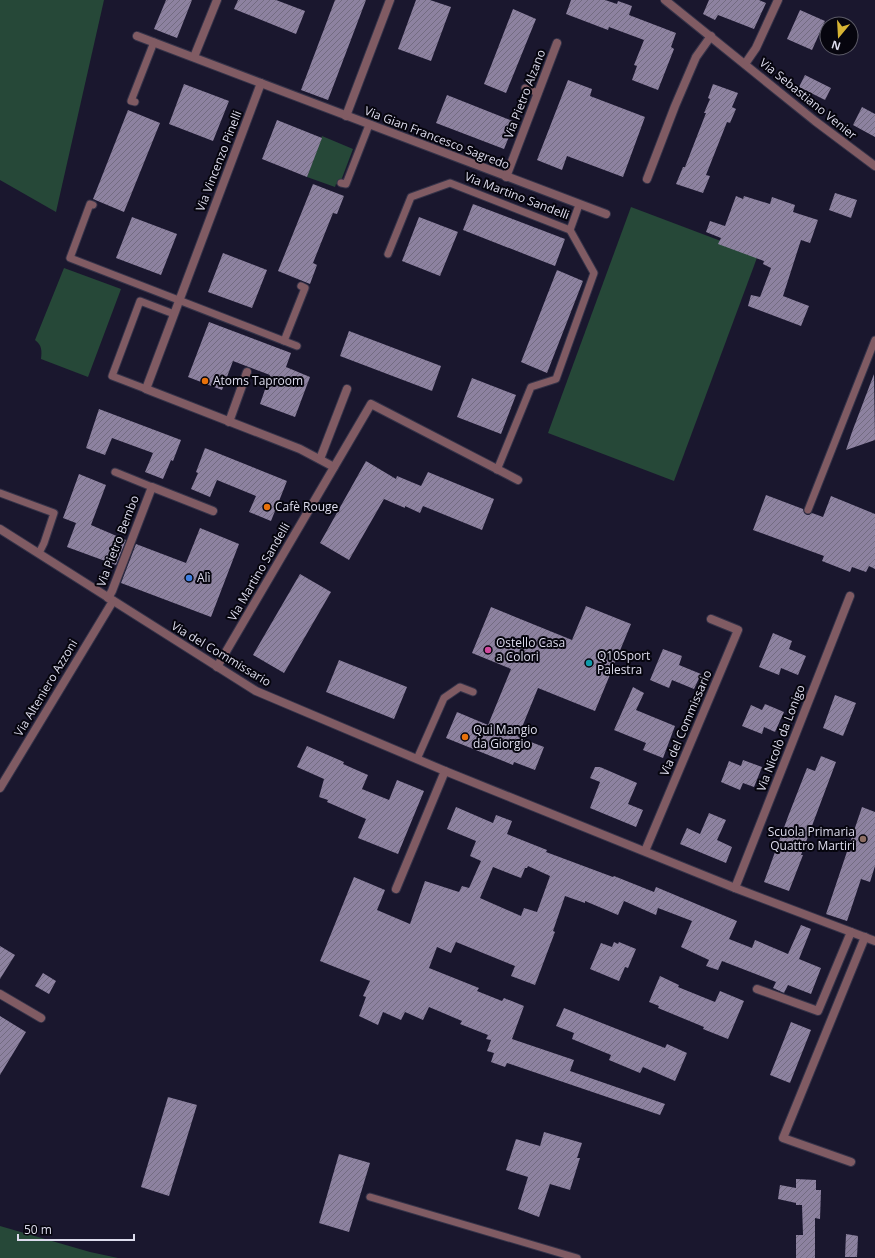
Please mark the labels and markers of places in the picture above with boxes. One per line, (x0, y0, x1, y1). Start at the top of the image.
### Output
place label: Atoms Taproom (213, 372, 303, 389)
marker: Atoms Taproom (200, 376, 210, 386)
place label: Cafè Rouge (275, 498, 339, 515)
marker: Cafè Rouge (262, 502, 272, 512)
place label: Alì (197, 569, 211, 586)
marker: Alì (184, 573, 194, 583)
place label: Ostello Casa a Colori (496, 634, 565, 665)
marker: Ostello Casa a Colori (483, 645, 493, 655)
place label: Q10Sport Palestra (597, 647, 650, 678)
marker: Q10Sport Palestra (584, 658, 594, 668)
place label: Qui Mangio da Giorgio (473, 721, 537, 752)
marker: Qui Mangio da Giorgio (460, 732, 470, 742)
place label: Scuola Primaria Quattro Martiri (768, 823, 855, 854)
marker: Scuola Primaria Quattro Martiri (858, 834, 868, 844)

